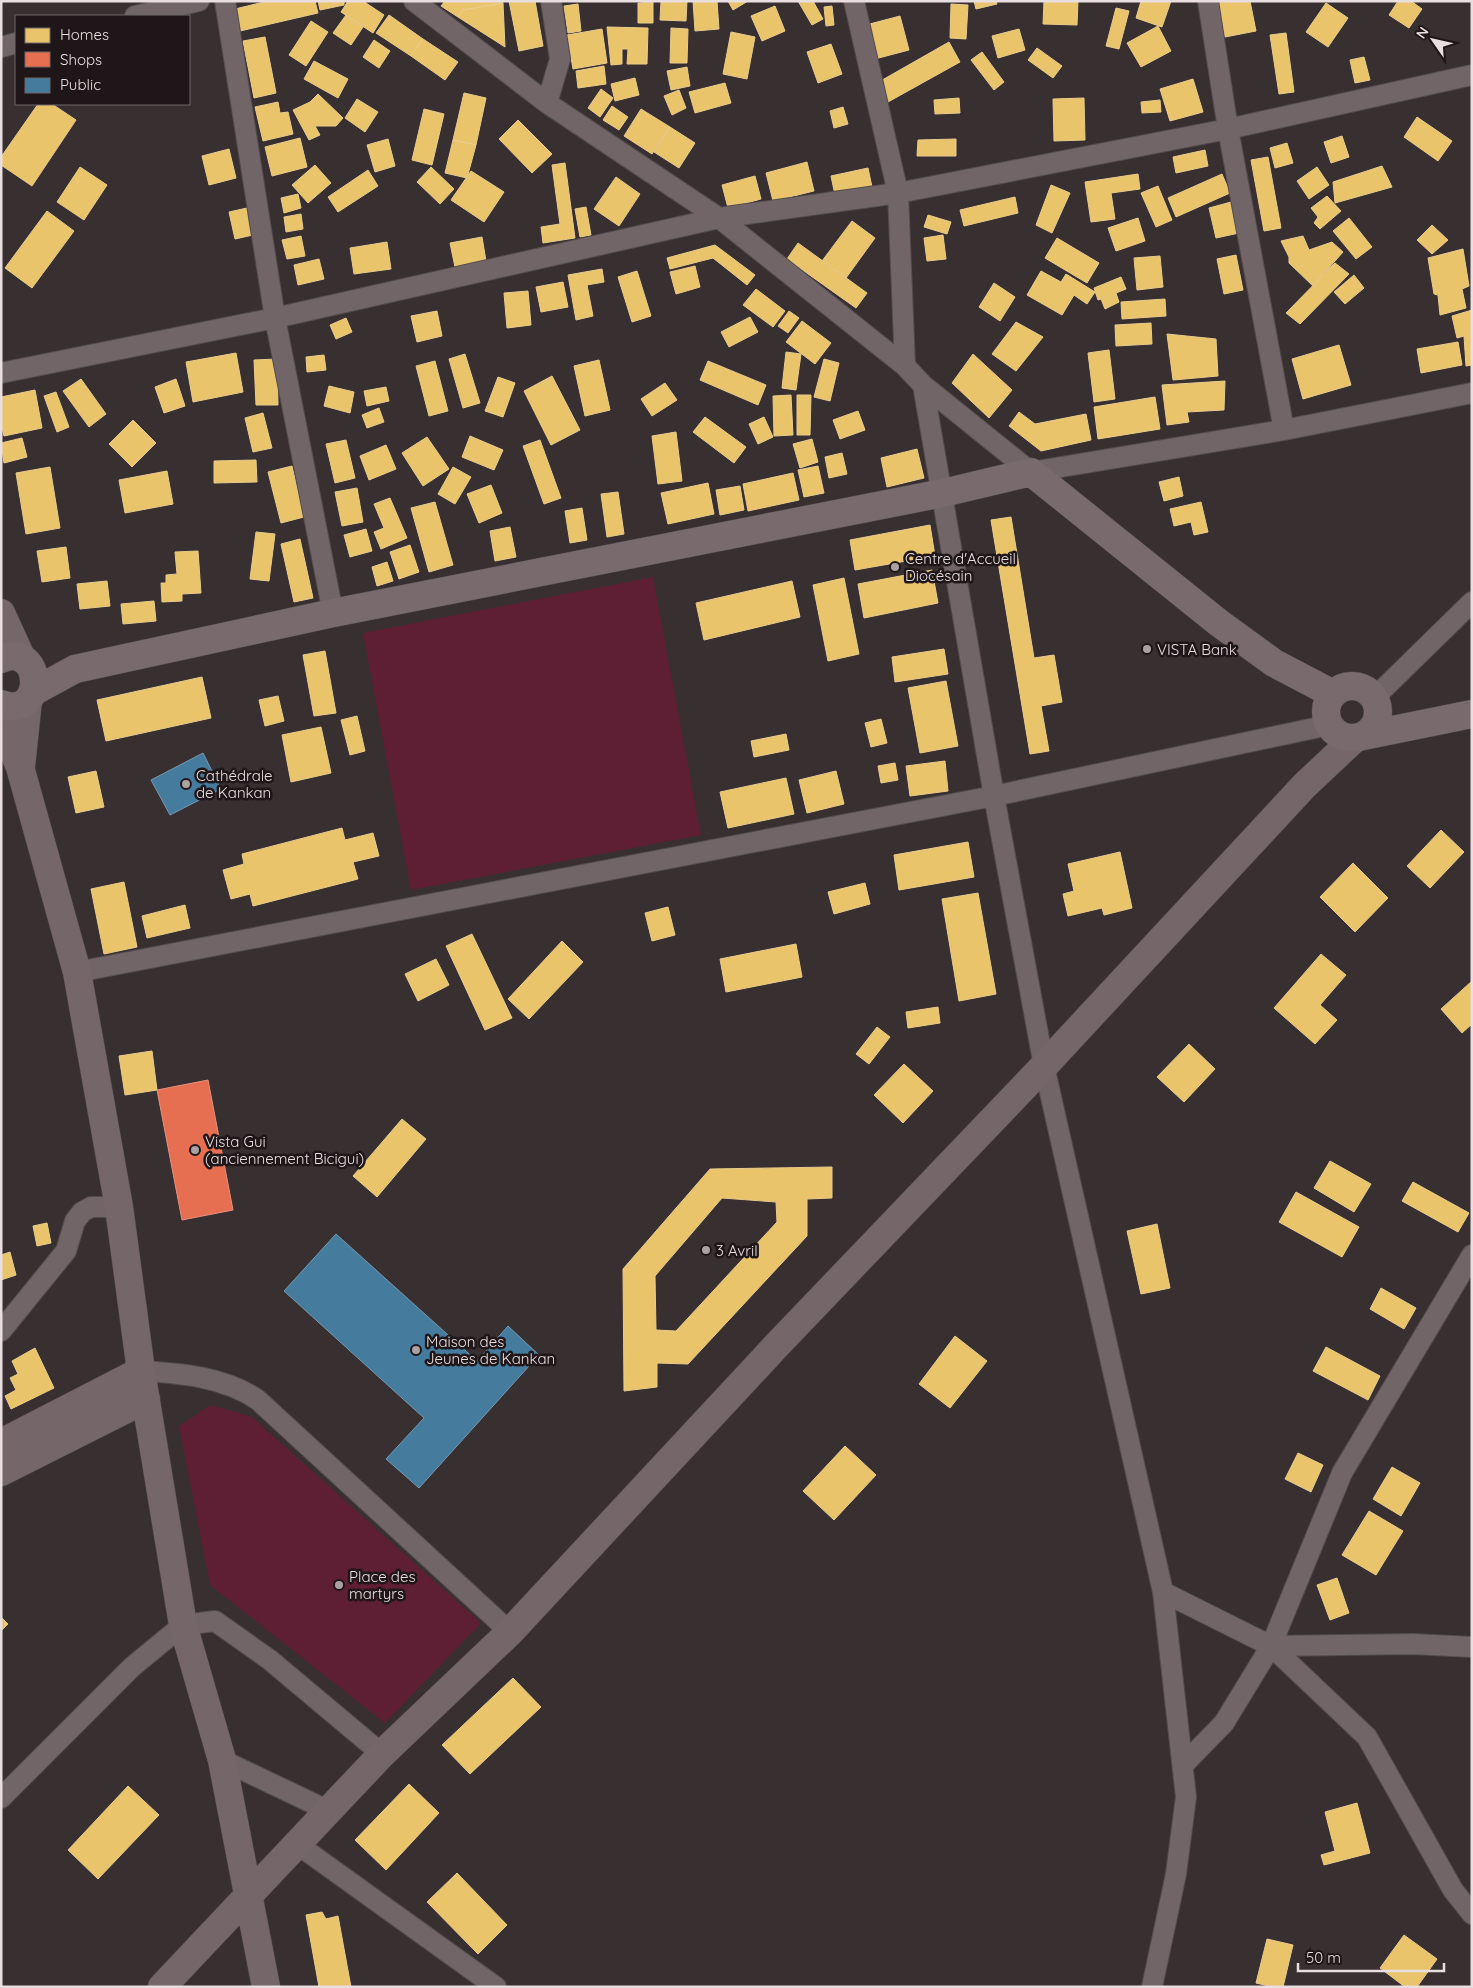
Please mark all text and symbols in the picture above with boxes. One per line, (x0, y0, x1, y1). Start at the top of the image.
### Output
legend (15, 15, 190, 105)
north arrow (1408, 15, 1458, 65)
text: N (1412, 23, 1433, 42)
text: Homes (60, 25, 109, 44)
text: Shops (60, 50, 102, 69)
text: Public (60, 75, 101, 94)
place label: Centre d'Accueil Diocésain (905, 549, 1016, 585)
marker: Centre d'Accueil Diocésain (889, 561, 901, 573)
place label: VISTA Bank (1157, 640, 1237, 659)
marker: VISTA Bank (1141, 643, 1153, 655)
place label: Cathédrale de Kankan (196, 766, 273, 802)
marker: Cathédrale de Kankan (180, 778, 192, 790)
place label: Vista Gui (anciennement Bicigui) (205, 1132, 364, 1168)
marker: Vista Gui (anciennement Bicigui) (189, 1144, 201, 1156)
place label: 3 Avril (716, 1241, 758, 1260)
marker: 3 Avril (700, 1244, 712, 1256)
place label: Maison des Jeunes de Kankan (426, 1332, 555, 1368)
marker: Maison des Jeunes de Kankan (410, 1344, 422, 1356)
place label: Place des martyrs (349, 1567, 415, 1603)
marker: Place des martyrs (333, 1579, 345, 1591)
scale bar (1298, 1940, 1444, 1972)
text: 50 m (1306, 1948, 1341, 1967)

